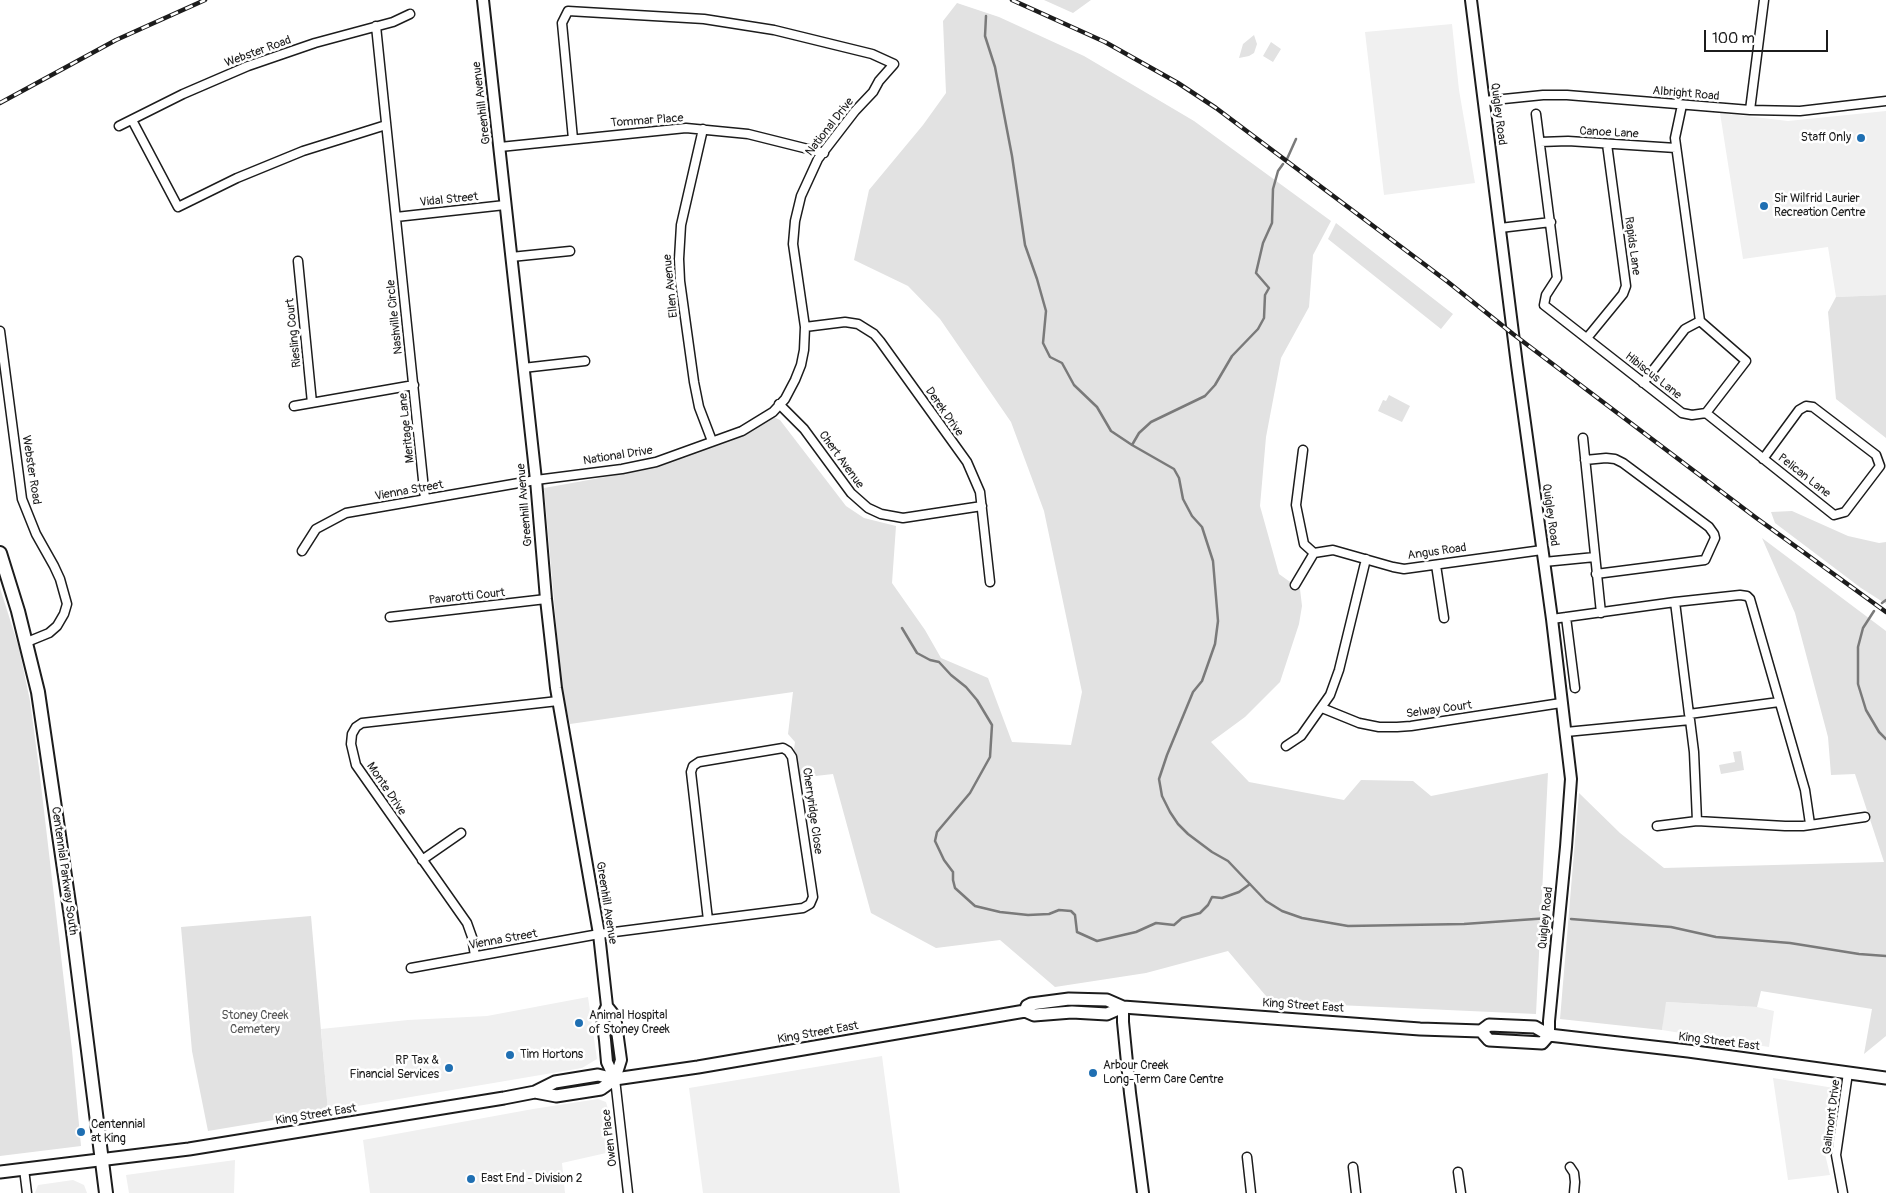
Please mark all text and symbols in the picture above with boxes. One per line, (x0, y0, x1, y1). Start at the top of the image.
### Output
scale bar (1706, 20, 1830, 52)
text: 100 m (1712, 29, 1755, 48)
street label: Webster Road (223, 33, 293, 71)
street label: Greenhill Avenue (470, 61, 494, 145)
street label: Quigley Road (1487, 82, 1509, 146)
street label: Albright Road (1652, 84, 1720, 104)
street label: National Drive (803, 95, 857, 159)
street label: Tommar Place (610, 111, 684, 131)
street label: Canoe Lane (1579, 124, 1639, 142)
place label: Staff Only (1801, 131, 1851, 145)
marker: Staff Only (1855, 132, 1867, 144)
street label: Vidal Street (419, 190, 479, 210)
place label: Sir Wilfrid Laurier Recreation Centre (1774, 192, 1865, 220)
marker: Sir Wilfrid Laurier Recreation Centre (1758, 200, 1770, 212)
street label: Rapids Lane (1621, 216, 1643, 276)
street label: Ellen Avenue (660, 253, 682, 319)
street label: Nashville Circle (384, 279, 406, 355)
street label: Riesling Court (283, 298, 305, 368)
street label: Hibiscus Lane (1622, 349, 1684, 403)
street label: Derek Drive (922, 385, 966, 439)
street label: Meritage Lane (396, 392, 418, 464)
street label: Chert Avenue (815, 428, 867, 492)
street label: Webster Road (18, 434, 44, 506)
street label: National Drive (582, 443, 654, 469)
street label: Pelican Lane (1775, 451, 1833, 501)
street label: Greenhill Avenue (514, 463, 536, 547)
street label: Vienna Street (374, 478, 444, 504)
street label: Quigley Road (1538, 483, 1562, 547)
street label: Angus Road (1407, 541, 1467, 563)
street label: Pavarotti Court (428, 586, 506, 608)
street label: Selway Court (1405, 698, 1473, 722)
street label: Monte Drive (363, 760, 409, 818)
street label: Cherryridge Close (799, 767, 825, 855)
street label: Centennial Parkway South (48, 806, 80, 936)
street label: Greenhill Avenue (592, 861, 620, 945)
street label: Quigley Road (1536, 886, 1556, 950)
street label: Vienna Street (468, 927, 538, 953)
street label: King Street East (1262, 996, 1344, 1016)
park label: Stoney Creek Cemetery (222, 1009, 288, 1037)
place label: Animal Hospital of Stoney Creek (589, 1009, 670, 1037)
marker: Animal Hospital of Stoney Creek (573, 1017, 585, 1029)
street label: King Street East (776, 1019, 860, 1047)
street label: King Street East (1678, 1030, 1760, 1054)
place label: Tim Hortons (520, 1048, 583, 1062)
marker: Tim Hortons (504, 1049, 516, 1061)
place label: RP Tax & Financial Services (350, 1054, 439, 1082)
place label: Arbour Creek Long-Term Care Centre (1103, 1059, 1224, 1087)
marker: RP Tax & Financial Services (443, 1062, 455, 1074)
marker: Arbour Creek Long-Term Care Centre (1087, 1067, 1099, 1079)
street label: Gailmont Drive (1820, 1079, 1844, 1155)
street label: King Street East (274, 1101, 358, 1129)
street label: Owen Place (599, 1108, 621, 1168)
place label: Centennial at King (91, 1118, 145, 1146)
marker: Centennial at King (75, 1126, 87, 1138)
place label: East End - Division 2 (481, 1172, 582, 1186)
marker: East End - Division 2 (465, 1173, 477, 1185)

